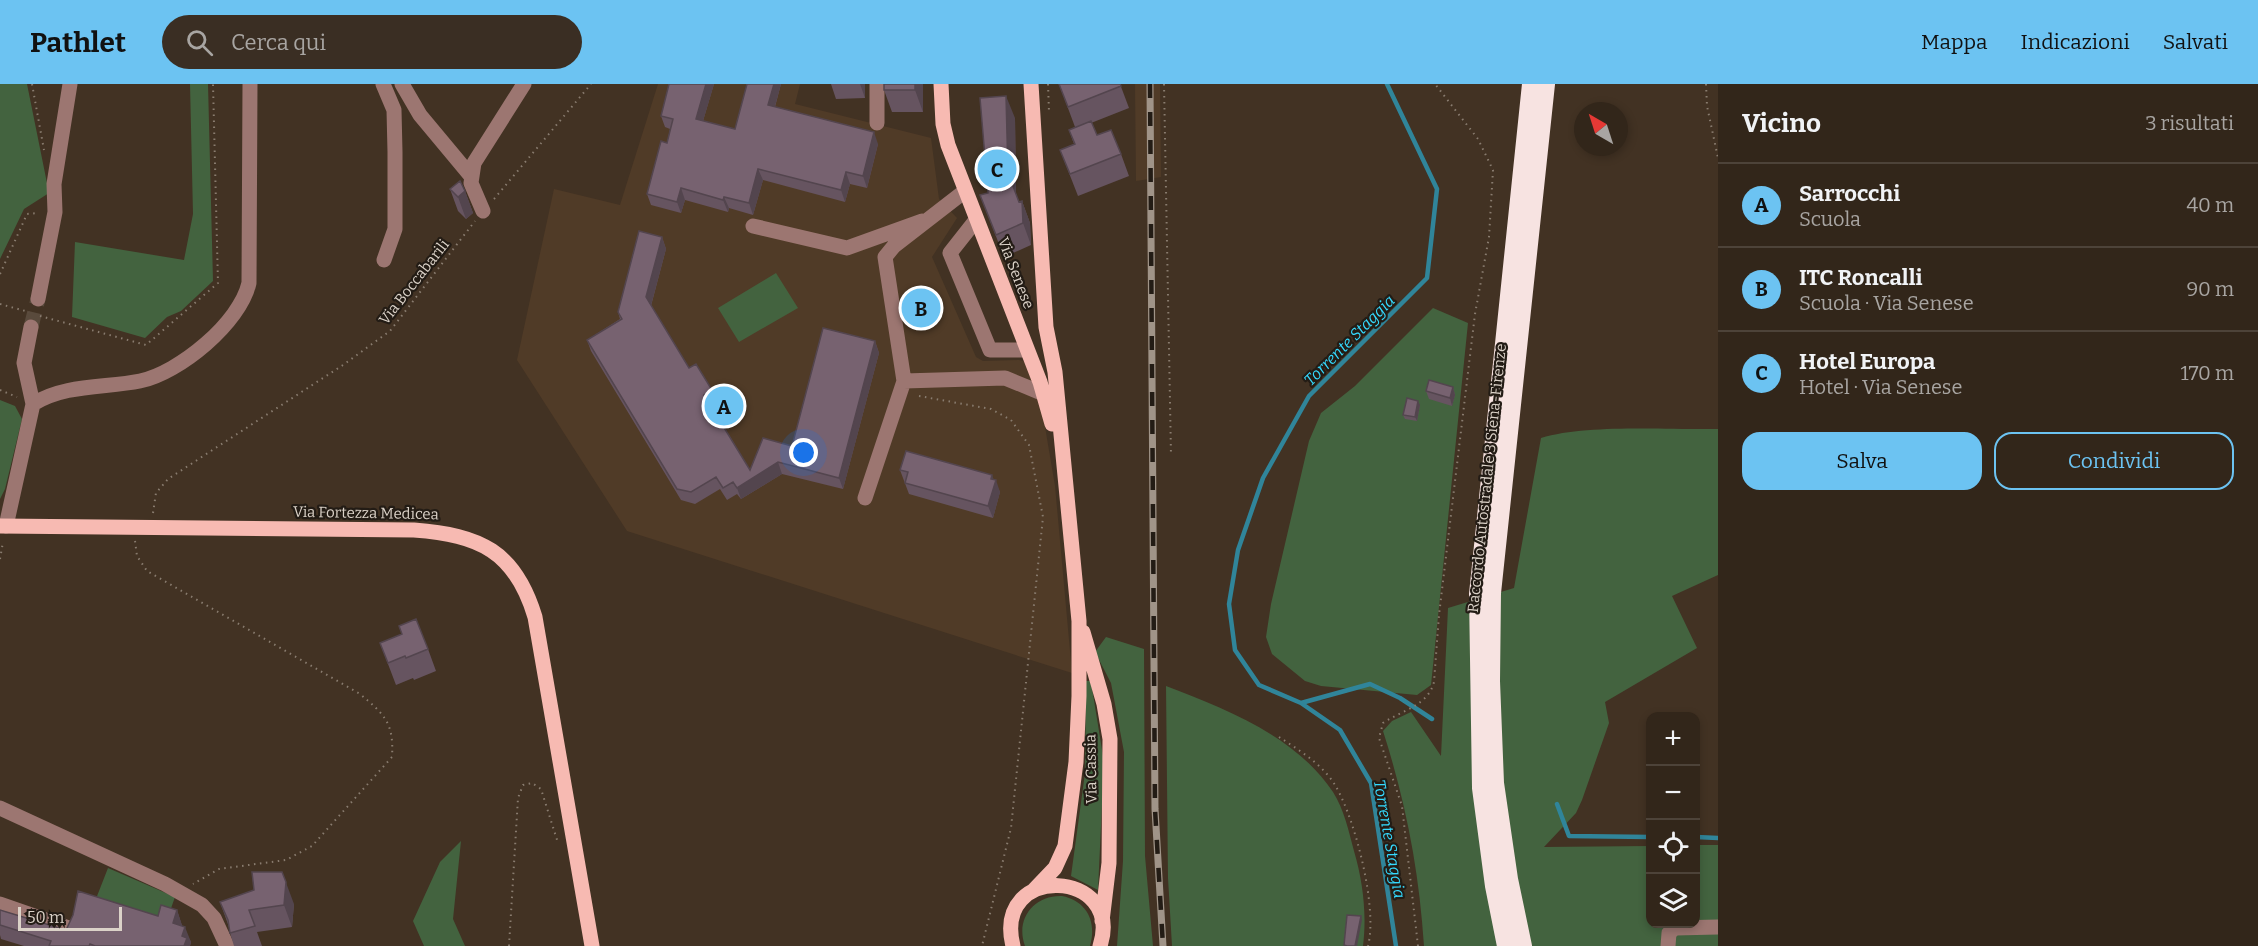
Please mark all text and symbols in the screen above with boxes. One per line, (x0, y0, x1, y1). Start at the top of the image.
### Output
search box (162, 15, 582, 69)
text: Pathlet (30, 26, 126, 59)
icon: search (183, 26, 216, 59)
text: Cerca qui (231, 29, 326, 56)
text: Mappa (1921, 29, 1987, 55)
text: Indicazioni (2020, 29, 2130, 55)
text: Salvati (2163, 29, 2228, 55)
north arrow (1574, 102, 1628, 156)
text: Vicino (1742, 108, 1821, 139)
text: 3 risultati (2145, 111, 2234, 135)
pin: C (978, 146, 1016, 191)
text: Sarrocchi (1799, 180, 1900, 207)
text: A (1754, 193, 1769, 217)
text: 40 m (2186, 193, 2234, 217)
text: Scuola (1799, 207, 1861, 231)
street label: Via Boccabarili (375, 235, 453, 328)
street label: Via Senese (994, 235, 1038, 311)
text: ITC Roncalli (1799, 264, 1923, 291)
text: B (1755, 277, 1768, 301)
text: 90 m (2186, 277, 2234, 301)
pin: B (902, 286, 940, 330)
water label: Torrente Staggia (1300, 291, 1399, 390)
text: Scuola · Via Senese (1799, 291, 1974, 315)
street label: Raccordo Autostradale 3 Siena-Firenze (1464, 343, 1510, 613)
text: Hotel Europa (1799, 348, 1935, 375)
text: C (1755, 361, 1768, 385)
text: 170 m (2181, 361, 2234, 385)
text: Hotel · Via Senese (1799, 375, 1962, 399)
pin: A (704, 384, 744, 428)
button: Salva (1742, 432, 1982, 490)
button: Condividi (1994, 432, 2234, 490)
your location (789, 438, 818, 467)
street label: Via Fortezza Medicea (293, 503, 439, 523)
map controls (1646, 712, 1700, 928)
button: + (1646, 712, 1700, 766)
street label: Via Cassia (1081, 734, 1101, 804)
button: − (1646, 766, 1700, 820)
water label: Torrente Staggia (1370, 778, 1409, 900)
button: locate (1646, 820, 1700, 874)
button: layers (1646, 874, 1700, 928)
scale bar (18, 904, 122, 932)
text: 50 m (27, 908, 64, 927)

